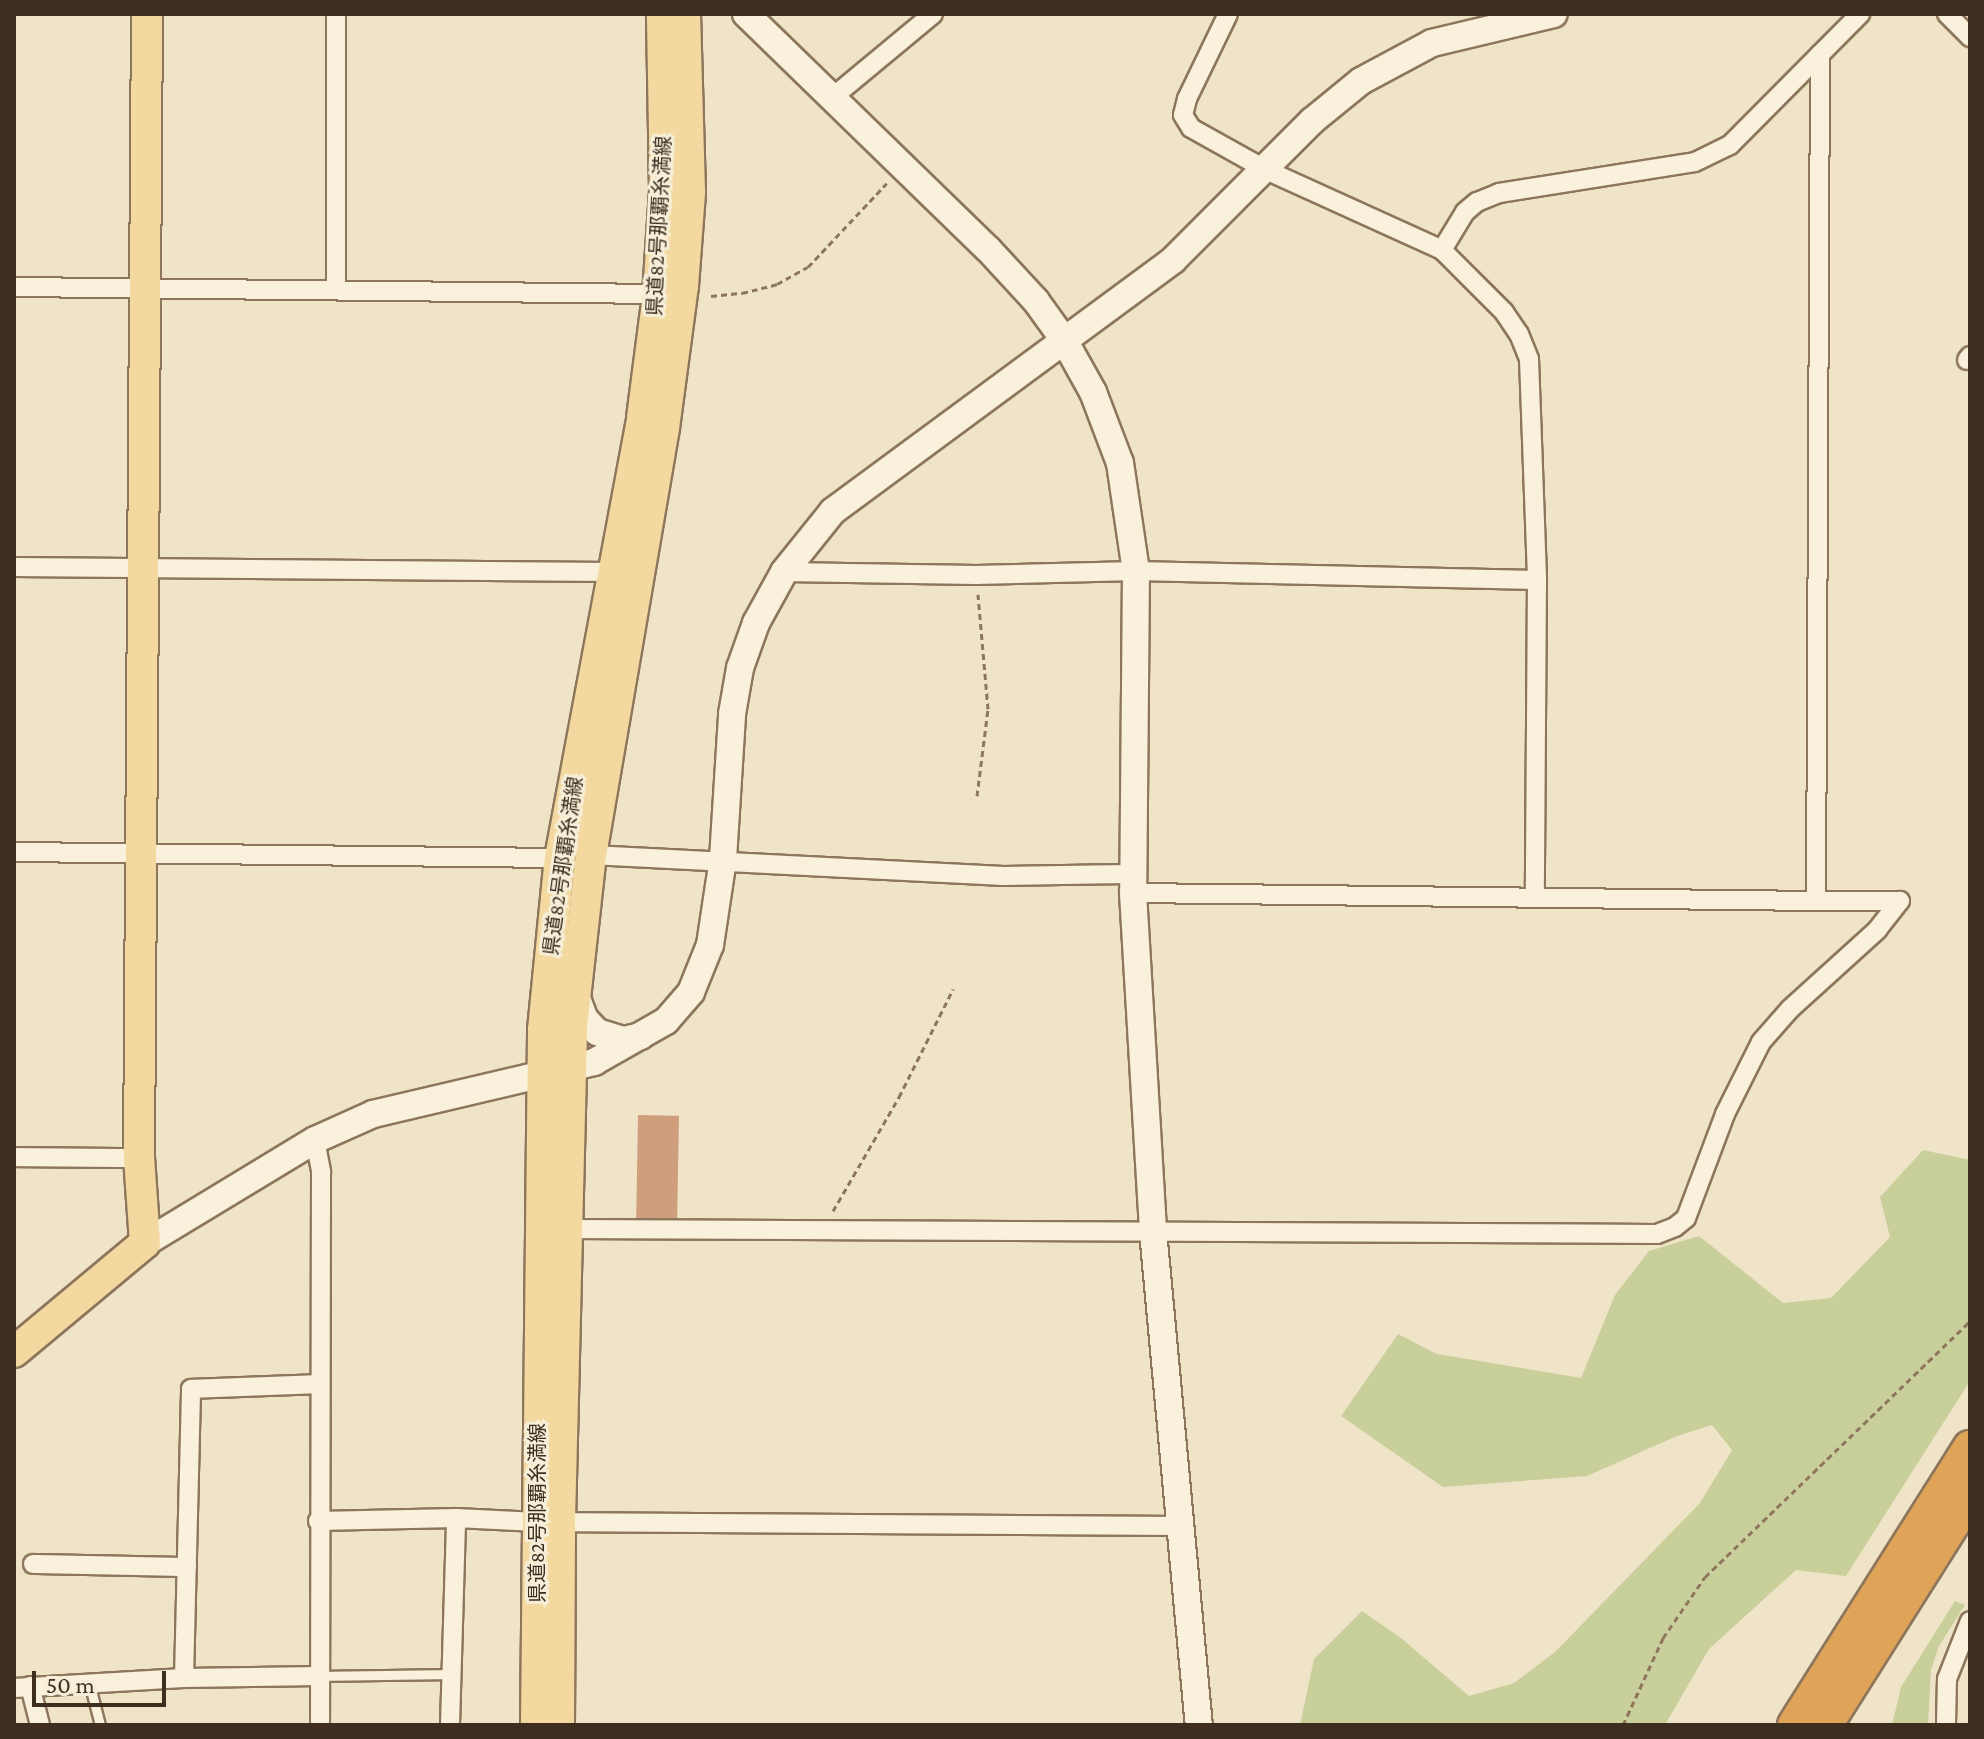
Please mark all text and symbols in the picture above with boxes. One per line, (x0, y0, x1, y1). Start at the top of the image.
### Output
street label: 県道82号那覇糸満線 (642, 135, 676, 317)
street label: 県道82号那覇糸満線 (539, 775, 587, 957)
street label: 県道82号那覇糸満線 (525, 1423, 549, 1603)
scale bar (36, 1655, 170, 1705)
text: 50 m (46, 1671, 95, 1698)

